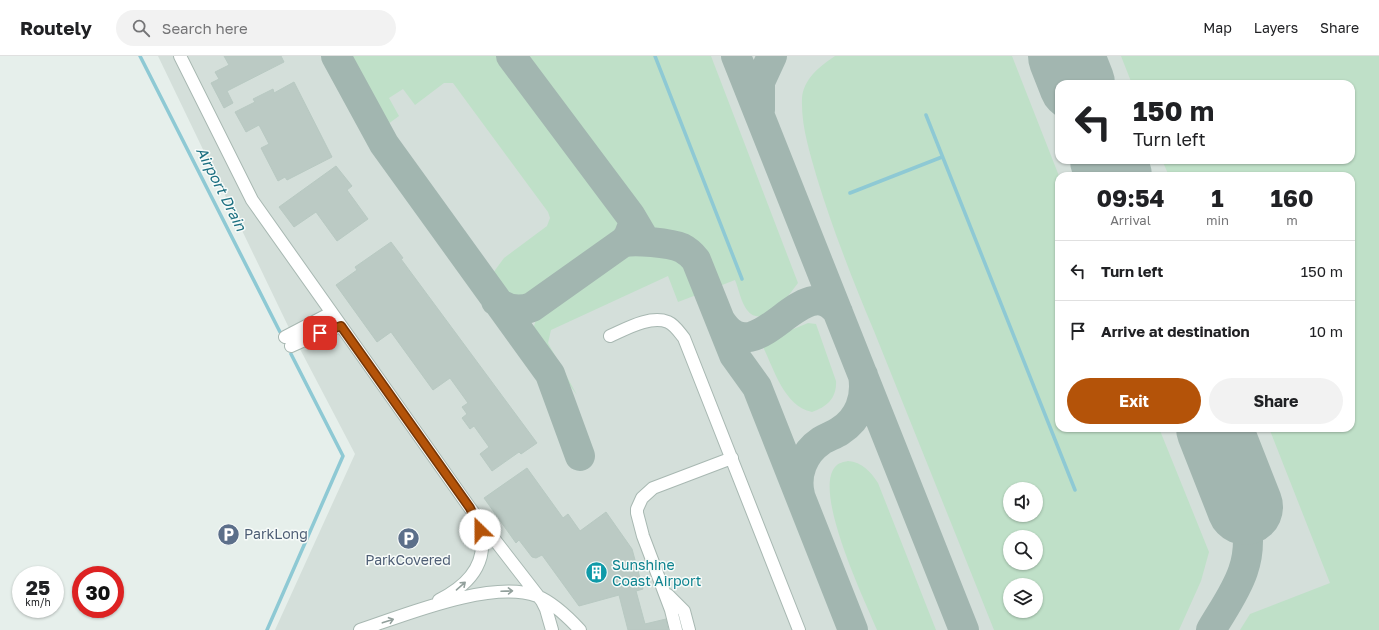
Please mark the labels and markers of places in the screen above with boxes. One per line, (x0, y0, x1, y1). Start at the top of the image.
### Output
pin (303, 316, 337, 350)
parking icon: ParkLong (215, 521, 241, 547)
place label: ParkLong (244, 525, 308, 542)
parking icon: ParkCovered (395, 525, 421, 551)
place label: ParkCovered (365, 551, 451, 568)
place label: Sunshine Coast Airport (612, 556, 701, 589)
building icon: Sunshine Coast Airport (584, 560, 610, 586)

